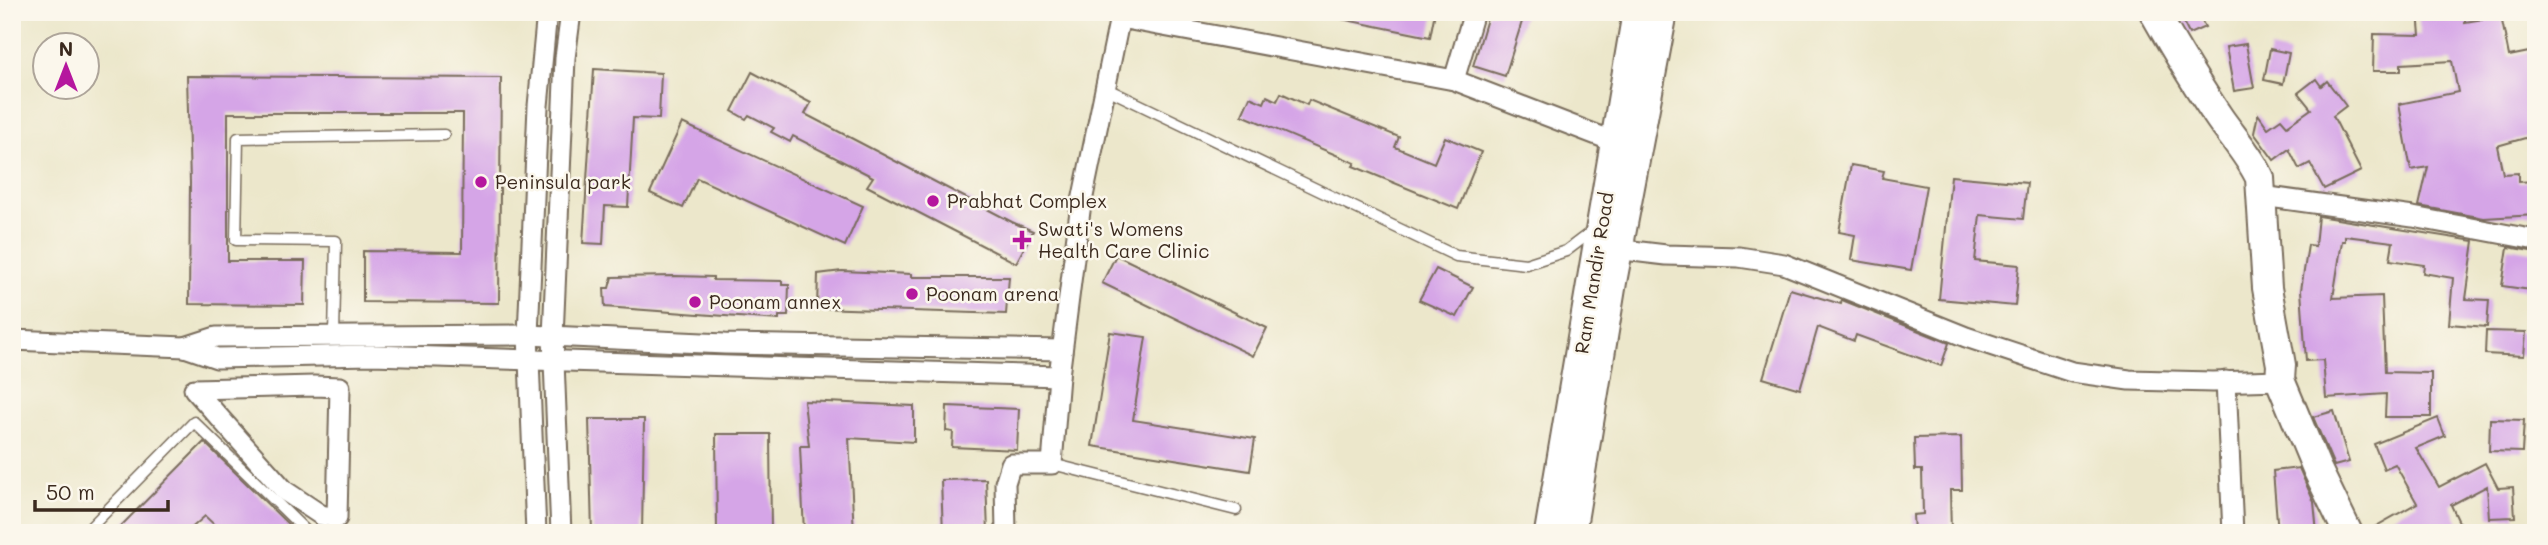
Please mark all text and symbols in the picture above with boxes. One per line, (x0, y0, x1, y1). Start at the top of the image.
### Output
north arrow (32, 32, 102, 102)
text: N (59, 36, 73, 61)
place label: Peninsula park (495, 169, 631, 194)
marker: Peninsula park (473, 174, 489, 190)
place label: Prabhat Complex (947, 188, 1107, 213)
street label: Ram Mandir Road (1568, 190, 1619, 356)
marker: Prabhat Complex (925, 193, 941, 209)
place label: Swati's Womens Health Care Clinic (1038, 216, 1210, 263)
marker: Swati's Womens Health Care Clinic (1012, 230, 1032, 250)
place label: Poonam arena (926, 281, 1059, 306)
marker: Poonam arena (904, 286, 920, 302)
place label: Poonam annex (709, 289, 841, 314)
marker: Poonam annex (687, 294, 703, 310)
scale bar (35, 468, 168, 512)
text: 50 m (46, 478, 95, 505)

